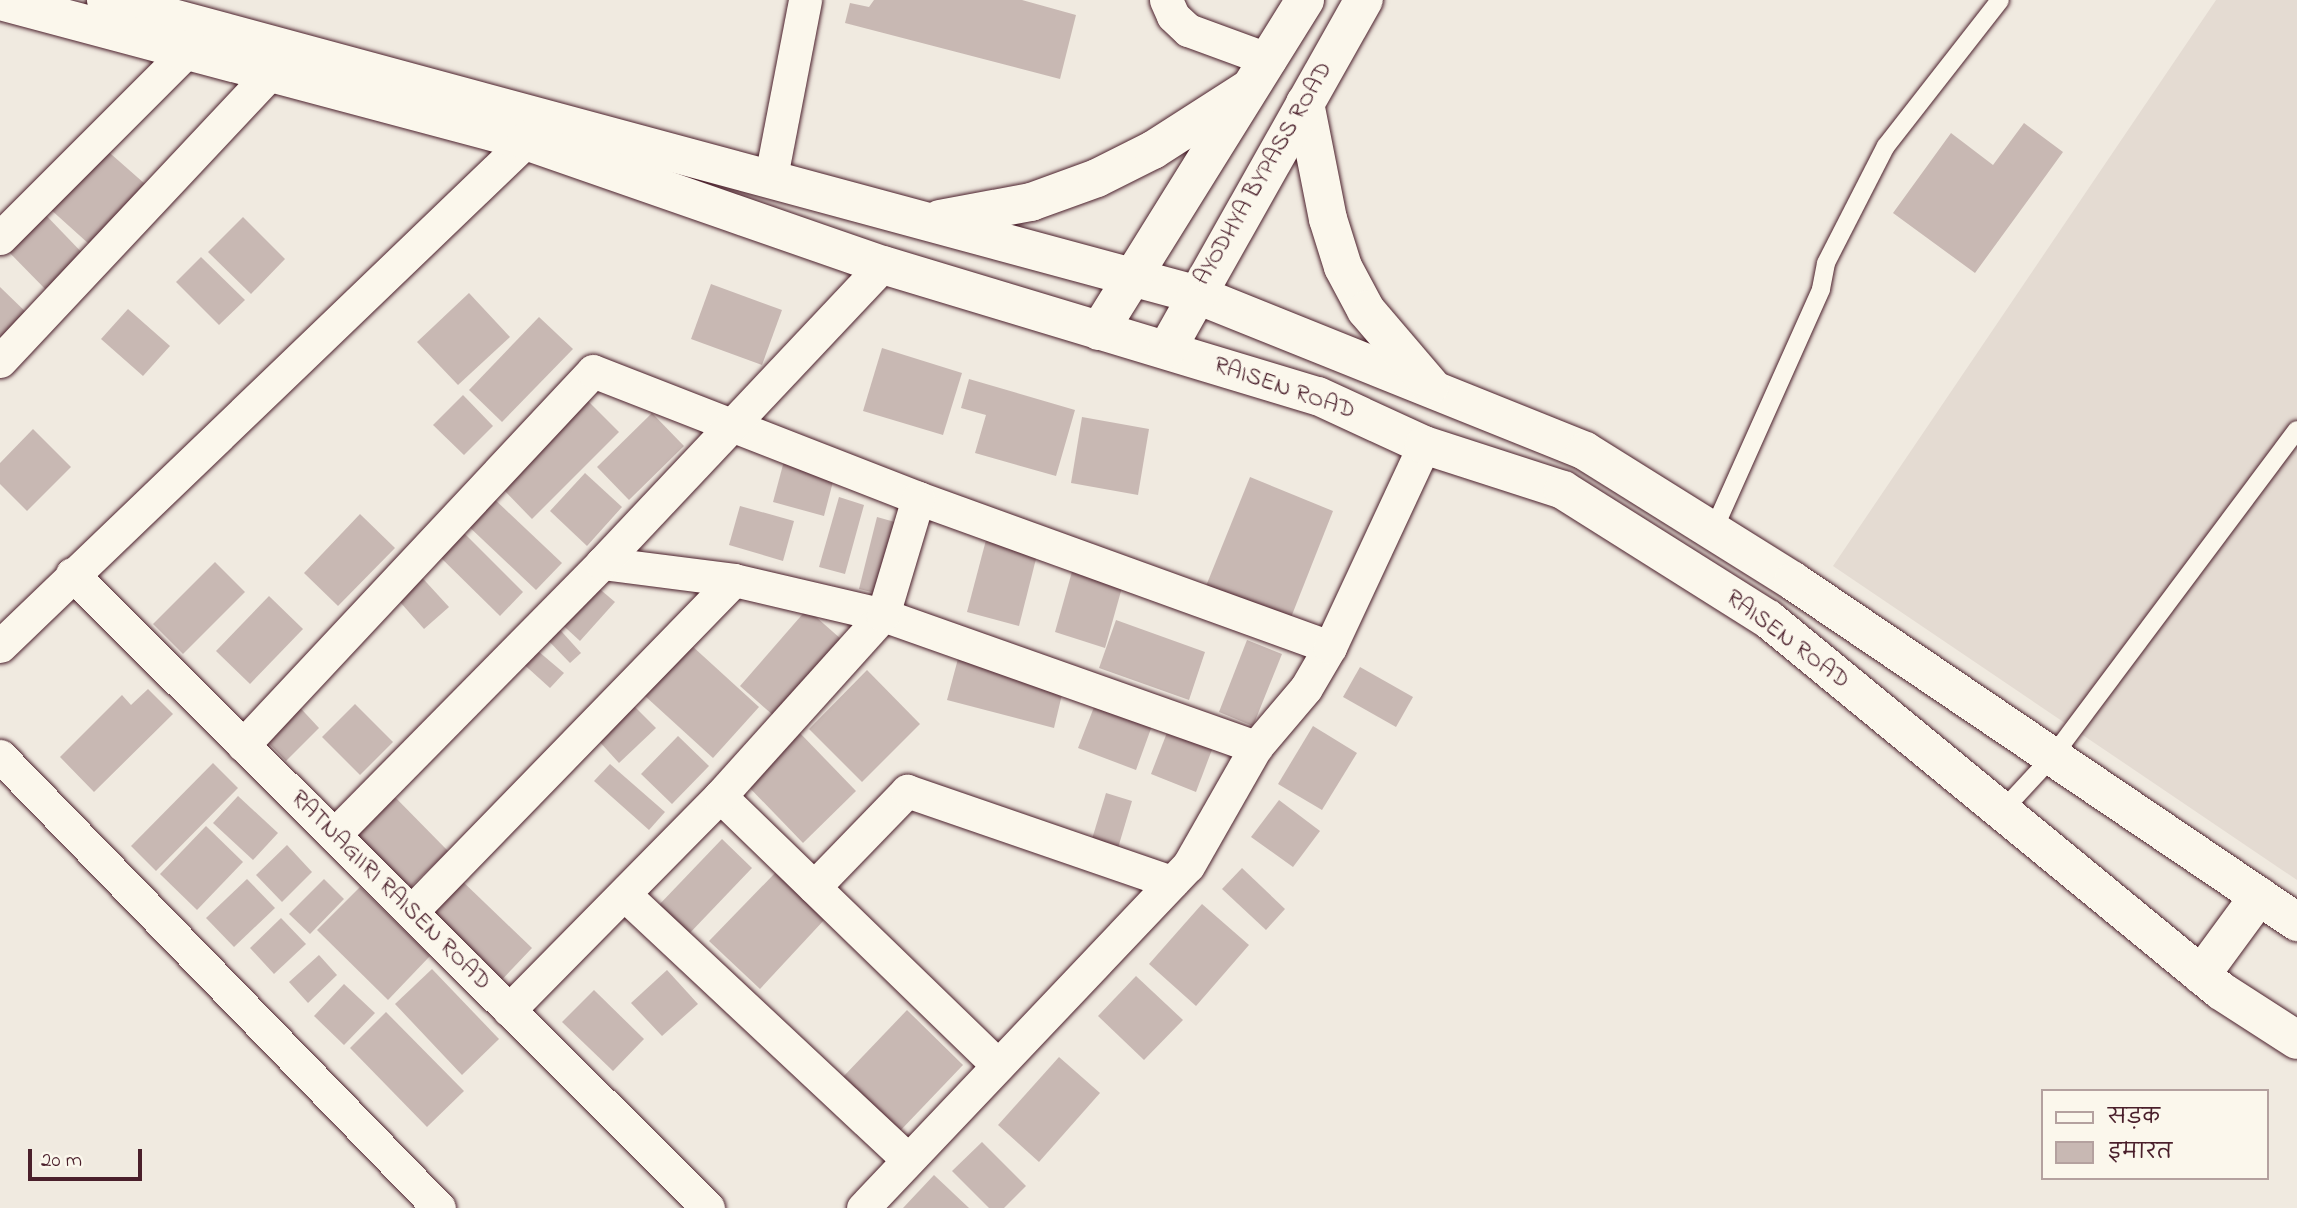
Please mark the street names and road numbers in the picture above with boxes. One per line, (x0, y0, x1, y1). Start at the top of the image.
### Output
street label: AYODHYA BYPASS ROAD (1188, 57, 1340, 291)
street label: RAISEN ROAD (1210, 351, 1358, 427)
street label: RAISEN ROAD (1719, 584, 1855, 696)
street label: RATNAGIIRI RAISEN ROAD (284, 785, 496, 997)

